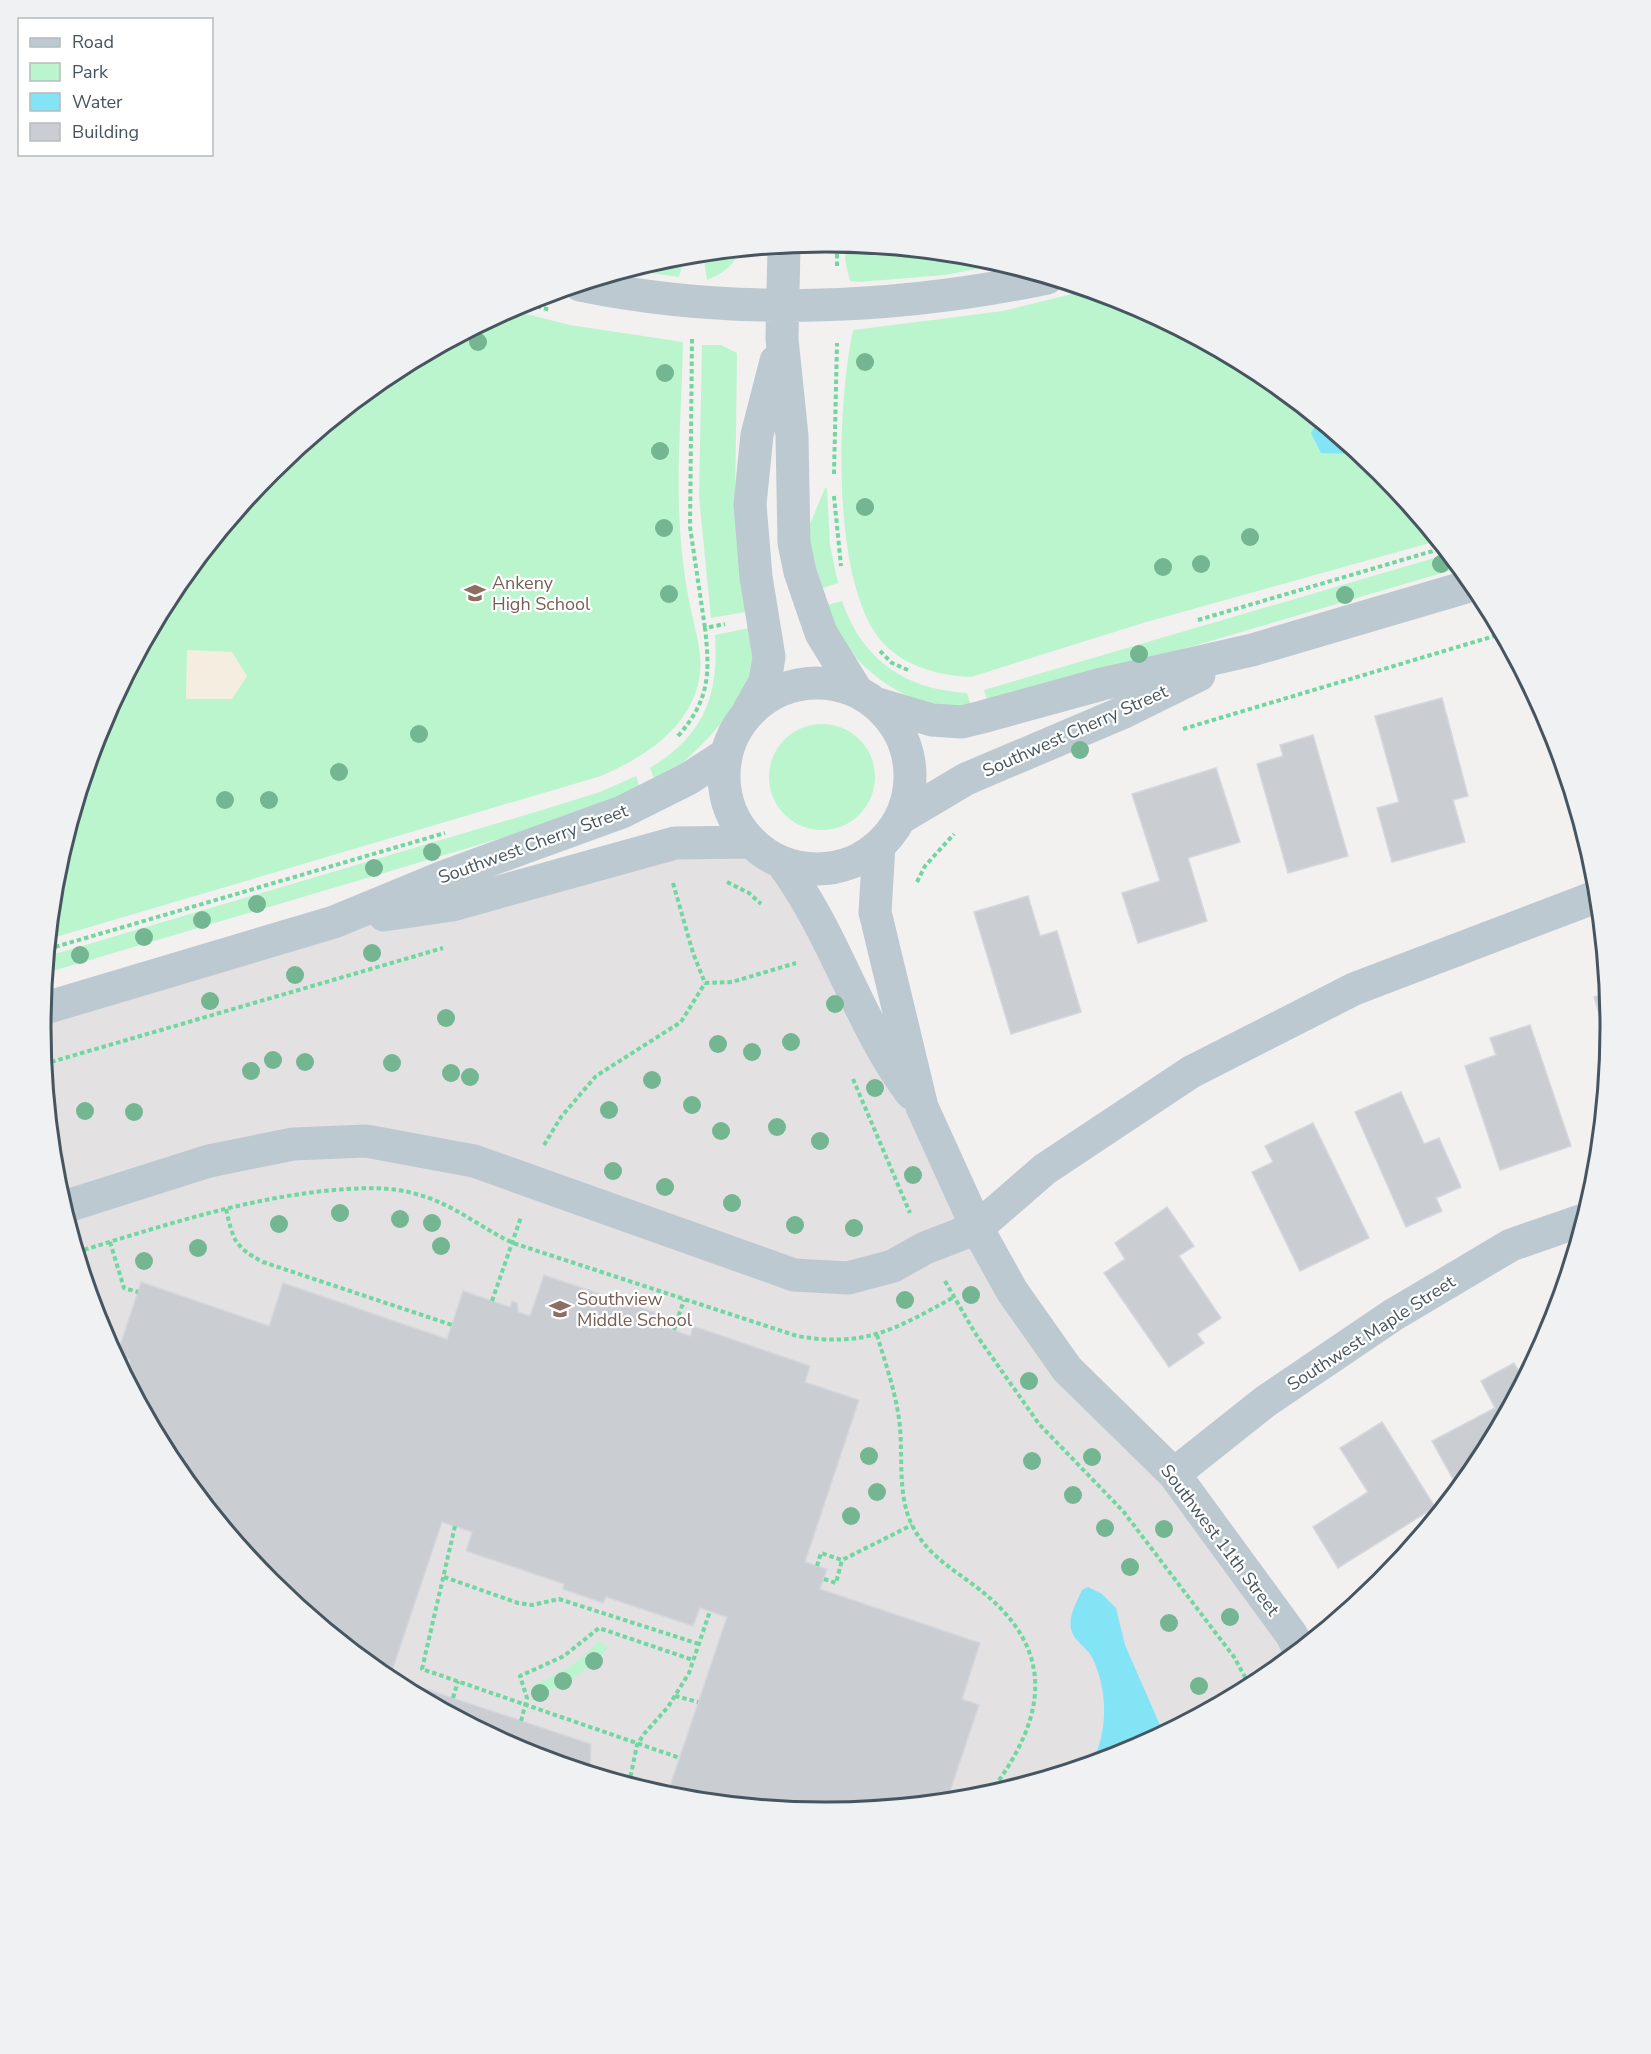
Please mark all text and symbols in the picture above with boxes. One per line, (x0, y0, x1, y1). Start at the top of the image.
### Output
legend (18, 18, 213, 156)
text: Road (72, 30, 114, 54)
text: Park (72, 60, 109, 84)
text: Water (72, 90, 123, 114)
text: Building (72, 120, 139, 144)
place label: Ankeny High School (492, 571, 591, 616)
school or university icon: Ankeny High School (463, 581, 487, 605)
street label: Southwest Cherry Street (979, 679, 1172, 783)
street label: Southwest Cherry Street (435, 798, 632, 889)
street label: Southwest Maple Street (1282, 1269, 1460, 1396)
place label: Southview Middle School (577, 1287, 693, 1332)
school or university icon: Southview Middle School (548, 1297, 572, 1321)
street label: Southwest 11th Street (1155, 1459, 1285, 1621)

